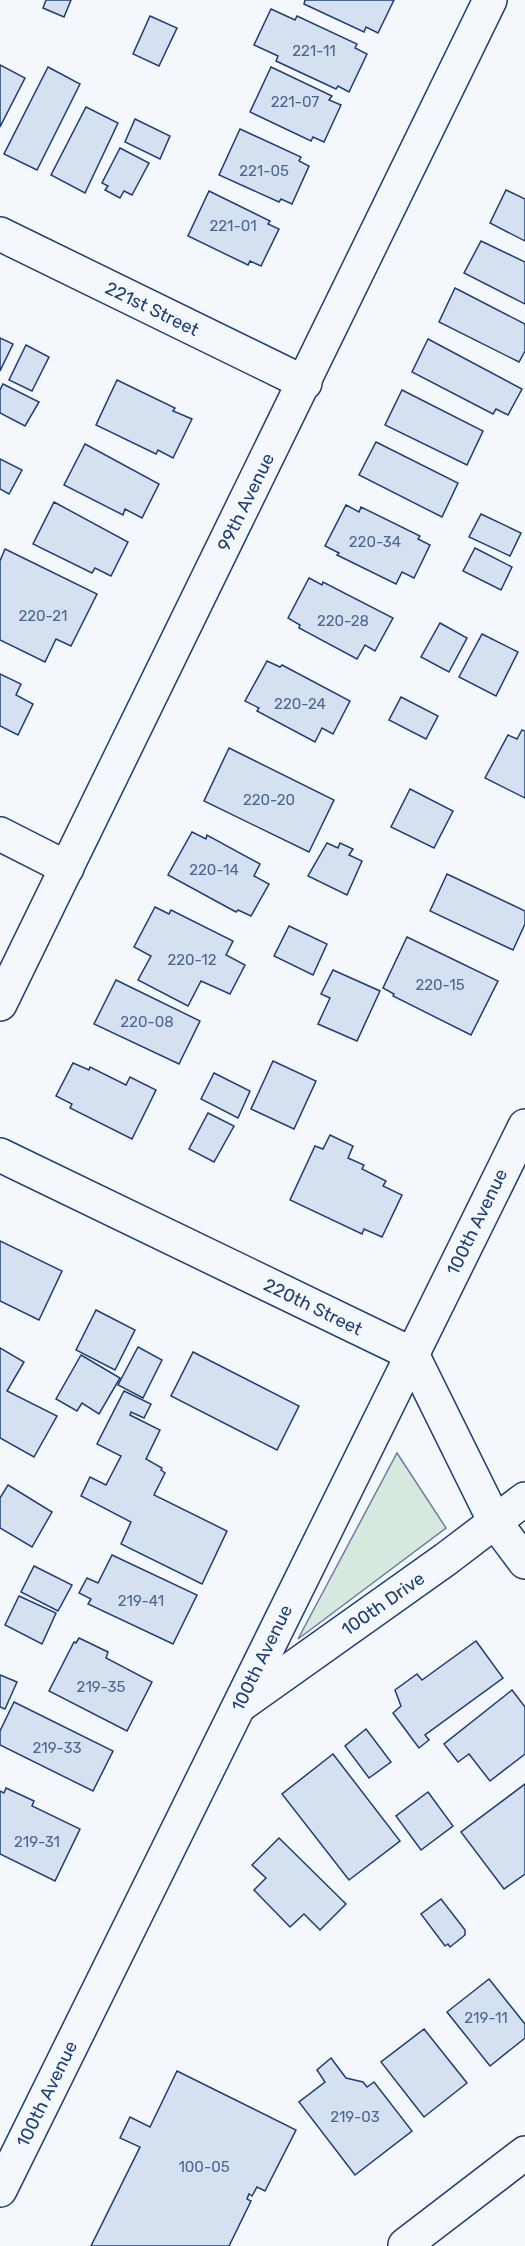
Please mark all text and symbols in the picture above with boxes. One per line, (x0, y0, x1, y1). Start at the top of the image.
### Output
house number: 221-11 (292, 42, 336, 60)
house number: 221-07 (271, 93, 320, 111)
house number: 221-05 (239, 162, 289, 180)
house number: 221-01 (209, 217, 257, 235)
street label: 221st Street (102, 277, 202, 341)
street label: 99th Avenue (213, 449, 279, 555)
house number: 220-34 (349, 533, 401, 551)
house number: 220-21 (18, 607, 68, 625)
house number: 220-28 (317, 612, 369, 630)
house number: 220-24 (274, 695, 326, 713)
house number: 220-20 (243, 791, 295, 809)
house number: 220-14 (189, 861, 239, 879)
house number: 220-12 (167, 951, 217, 969)
house number: 220-15 (415, 976, 465, 994)
house number: 220-08 (120, 1013, 174, 1031)
street label: 100th Avenue (442, 1165, 512, 1279)
street label: 220th Street (260, 1274, 366, 1340)
street label: 100th Drive (337, 1567, 429, 1641)
house number: 219-41 (118, 1592, 164, 1610)
street label: 100th Avenue (227, 1601, 297, 1715)
house number: 219-35 (77, 1678, 125, 1696)
house number: 219-33 (33, 1739, 81, 1757)
house number: 219-31 (14, 1833, 60, 1851)
house number: 219-11 (464, 2009, 508, 2027)
street label: 100th Avenue (12, 2037, 82, 2151)
house number: 219-03 (330, 2108, 380, 2126)
house number: 100-05 (178, 2158, 230, 2176)

